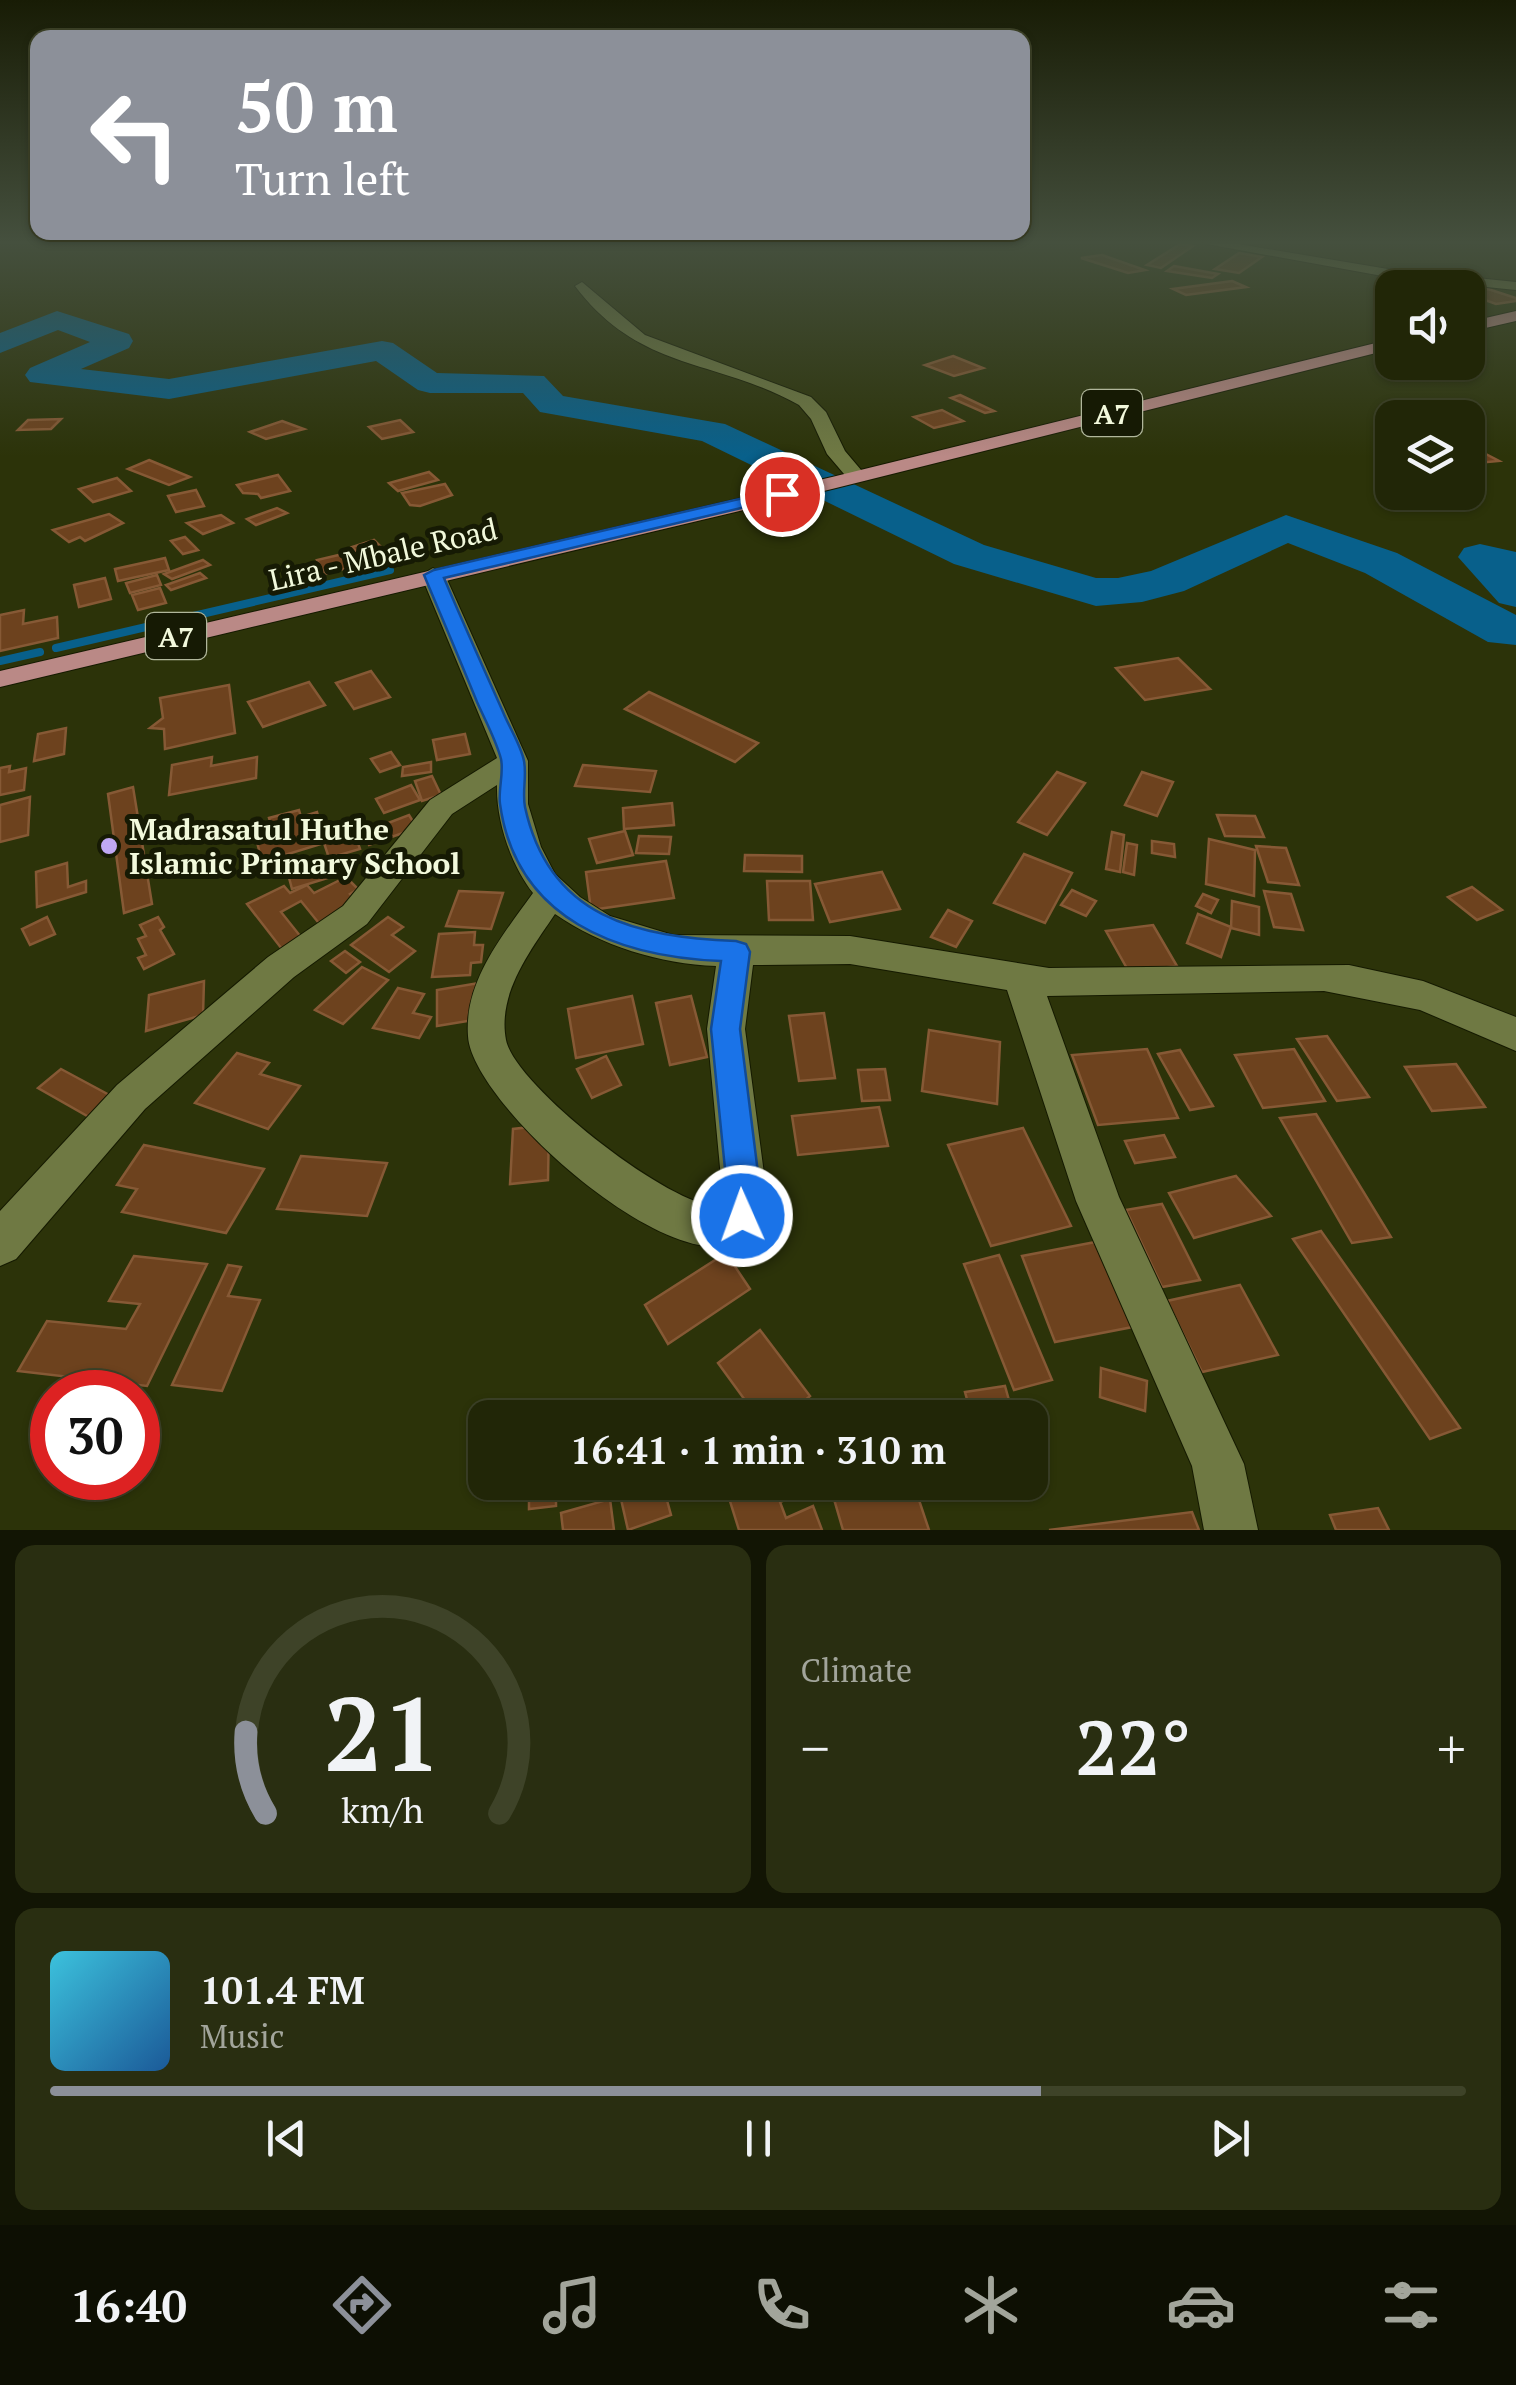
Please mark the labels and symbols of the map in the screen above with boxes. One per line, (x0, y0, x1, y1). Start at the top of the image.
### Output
road number: A7 (1082, 390, 1142, 436)
pin (740, 452, 825, 537)
street label: Lira - Mbale Road (265, 508, 501, 600)
road number: A7 (146, 613, 206, 659)
place label: Madrasatul Huthe Islamic Primary School (129, 809, 460, 883)
marker: Madrasatul Huthe Islamic Primary School (98, 835, 120, 857)
position arrow (690, 1164, 794, 1268)
speed limit sign: 30 (30, 1370, 160, 1500)

